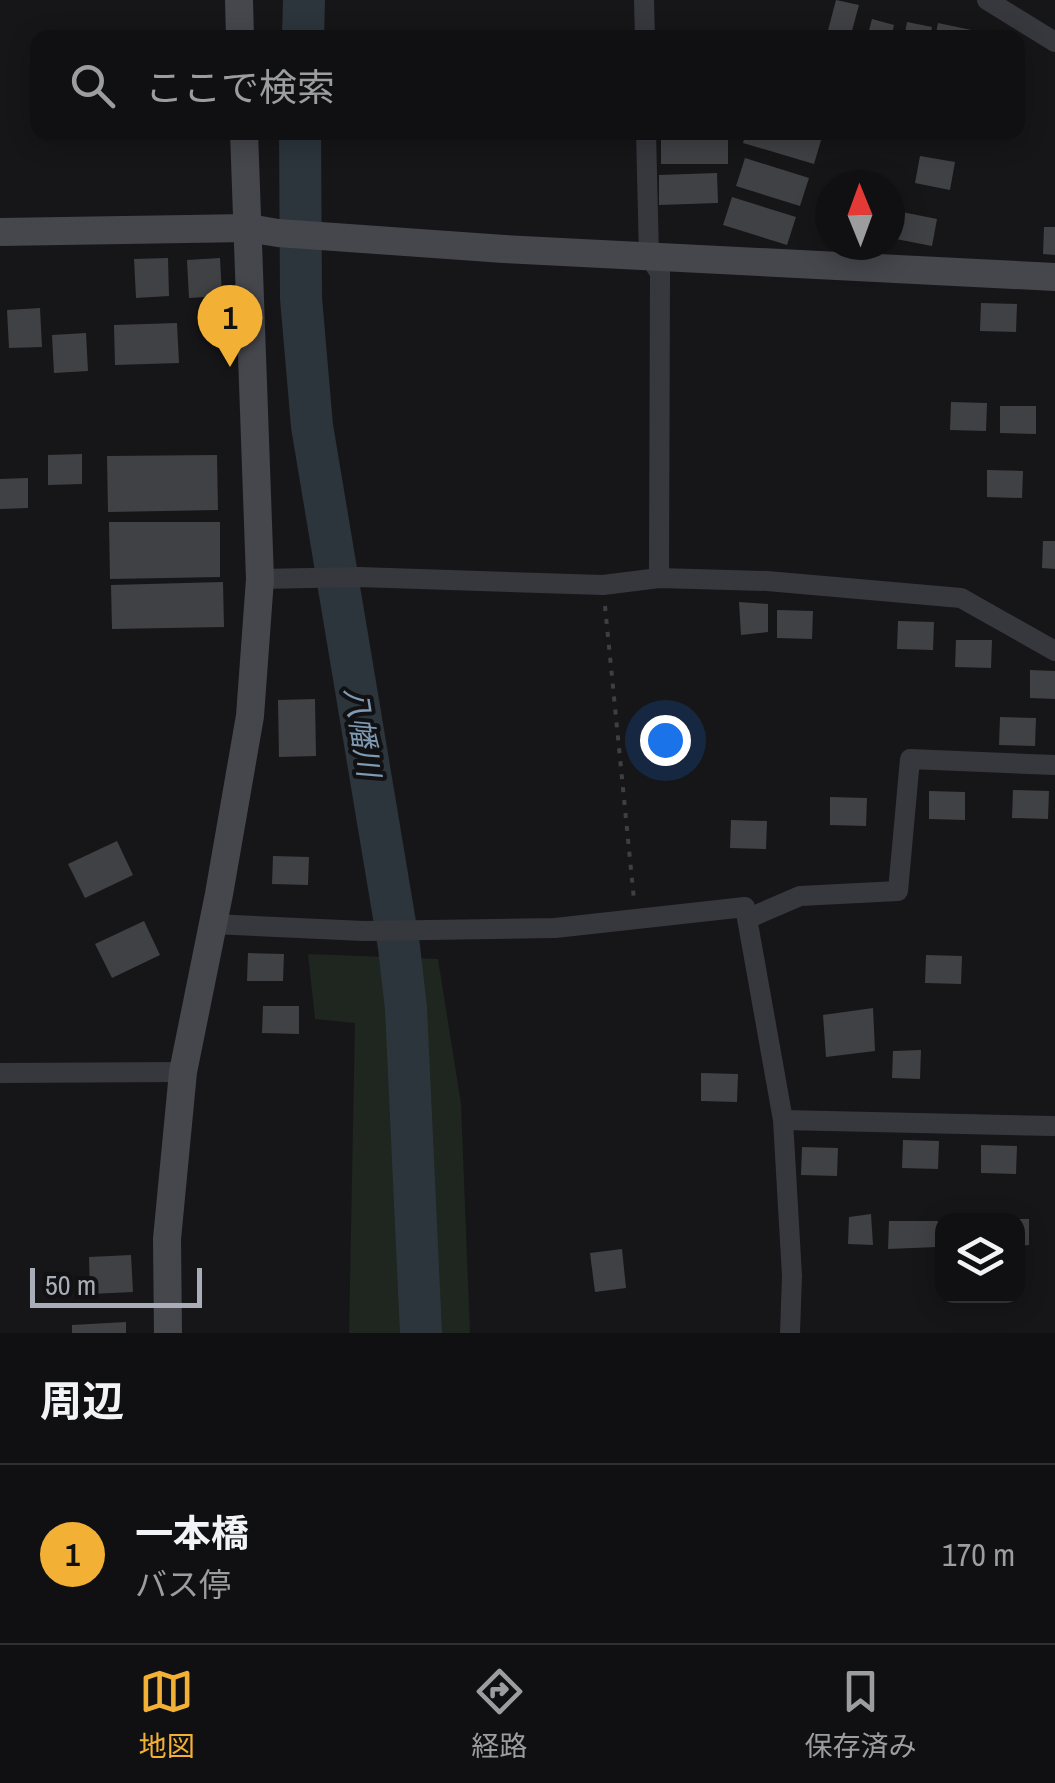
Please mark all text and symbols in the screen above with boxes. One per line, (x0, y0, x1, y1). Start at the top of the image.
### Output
search box (30, 30, 1025, 140)
icon: search (65, 58, 120, 113)
text: ここで検索 (145, 62, 335, 113)
north arrow (815, 170, 905, 260)
pin: 1 (198, 284, 262, 367)
water label: 八幡川 (336, 684, 390, 783)
your location (640, 715, 691, 766)
map controls (935, 1213, 1025, 1303)
button: layers (935, 1213, 1025, 1303)
scale bar (30, 1263, 202, 1308)
text: 50 m (45, 1266, 96, 1304)
text: 周辺 (40, 1373, 124, 1429)
text: 一本橋 (135, 1508, 249, 1559)
text: 1 (65, 1533, 80, 1576)
text: 170 m (942, 1533, 1015, 1576)
text: バス停 (135, 1563, 231, 1606)
tab: 地図 (138, 1664, 195, 1765)
tab: 経路 (471, 1664, 528, 1765)
tab: 保存済み (804, 1664, 917, 1765)

